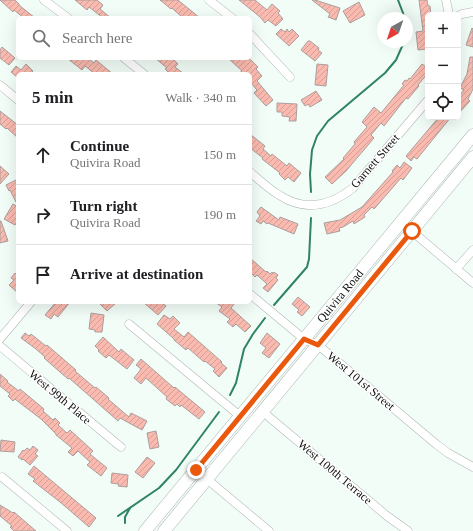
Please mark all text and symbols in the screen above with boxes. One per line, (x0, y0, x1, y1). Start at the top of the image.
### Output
north arrow (377, 12, 413, 48)
map controls (425, 12, 461, 120)
button: + (425, 12, 461, 48)
search box (16, 16, 252, 60)
icon: search (30, 27, 52, 49)
text: Search here (62, 30, 132, 46)
button: − (425, 48, 461, 84)
button: locate (425, 84, 461, 120)
text: 5 min (32, 88, 73, 107)
text: Walk · 340 m (165, 90, 236, 105)
street label: Garnett Street (348, 131, 403, 191)
text: Continue (70, 138, 129, 154)
icon: ahead (32, 144, 54, 166)
text: 150 m (203, 147, 236, 162)
text: Quivira Road (70, 155, 140, 170)
text: Turn right (70, 198, 137, 214)
icon: right (32, 204, 54, 226)
text: 190 m (203, 207, 236, 222)
text: Quivira Road (70, 215, 140, 230)
route start (403, 222, 421, 240)
icon: arrive (32, 264, 54, 286)
text: Arrive at destination (70, 266, 203, 282)
street label: Quivira Road (314, 267, 366, 325)
street label: West 101st Street (324, 349, 398, 414)
street label: West 99th Place (26, 367, 94, 427)
street label: West 100th Terrace (295, 437, 375, 507)
route end (187, 461, 205, 479)

